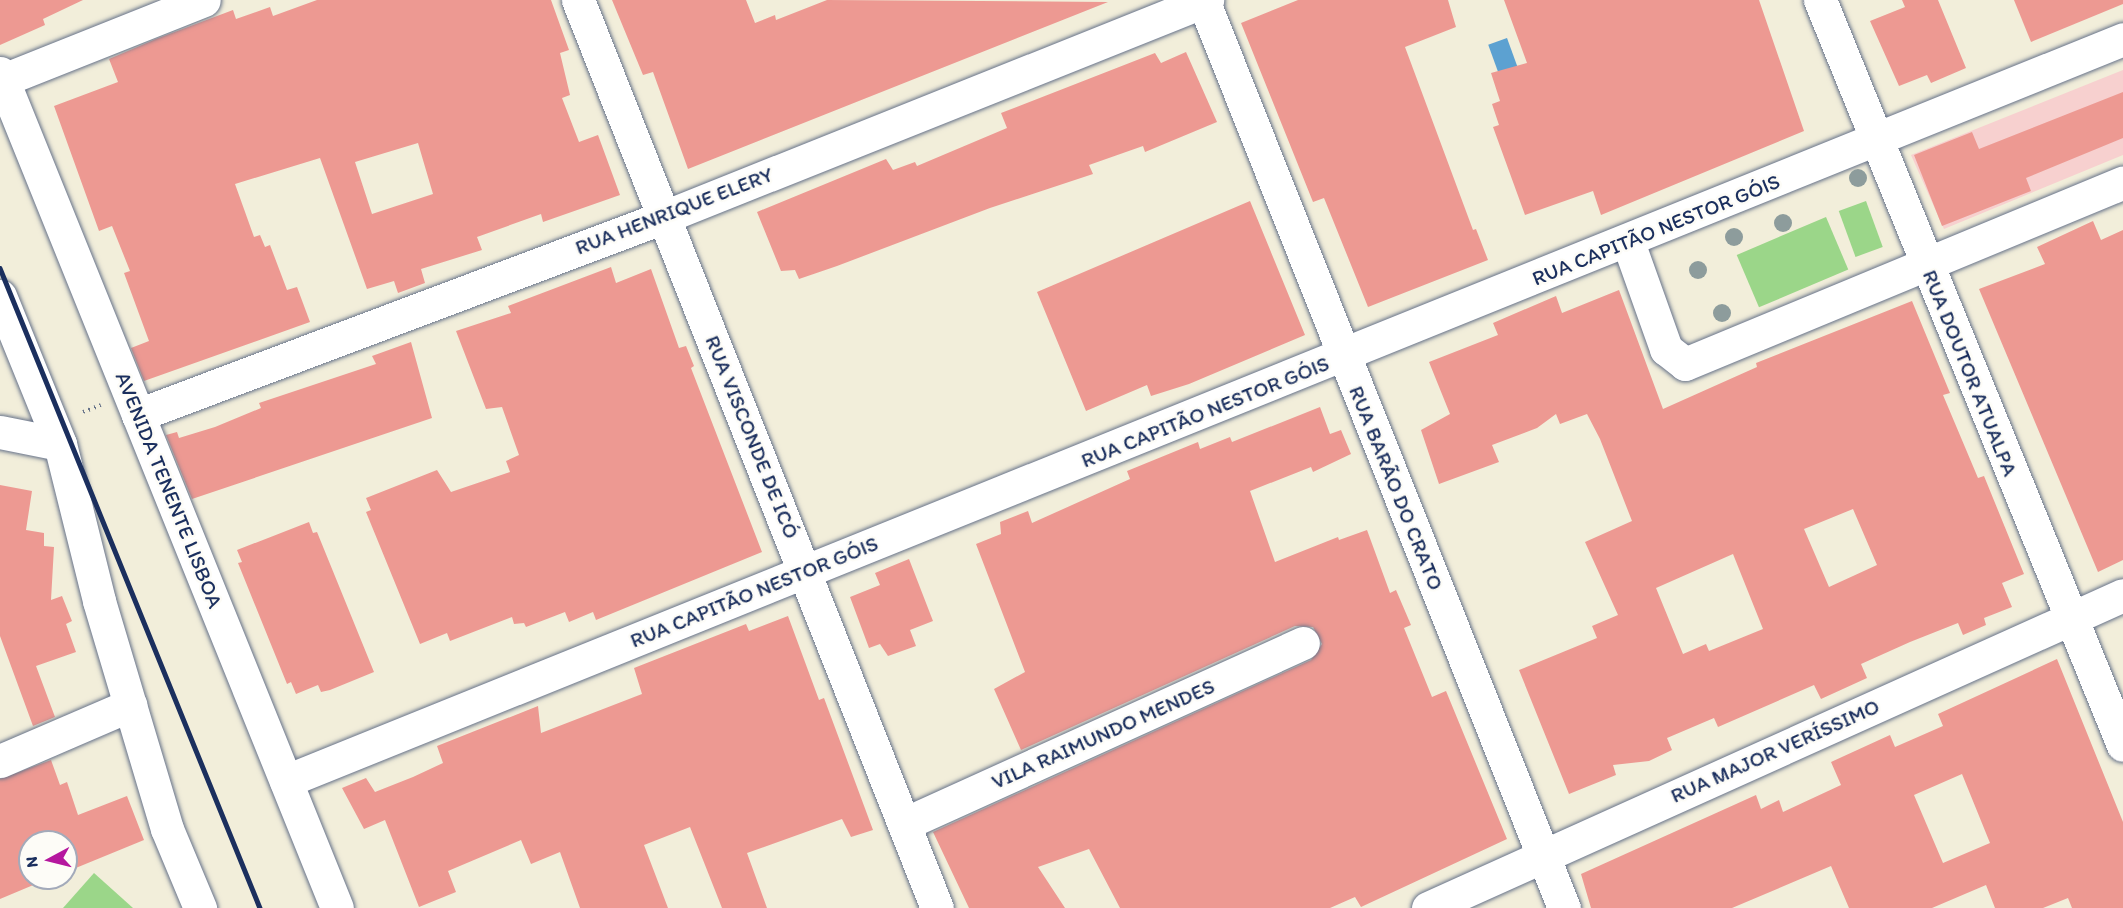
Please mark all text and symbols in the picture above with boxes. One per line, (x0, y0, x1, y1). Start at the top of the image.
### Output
street label: RUA HENRIQUE ELERY (572, 162, 776, 260)
street label: RUA CAPITÃO NESTOR GÓIS (1528, 169, 1784, 291)
street label: RUA DOUTOR ATUALPA (1917, 266, 2023, 480)
street label: RUA VISCONDE DE ICÓ (700, 332, 804, 542)
street label: RUA CAPITÃO NESTOR GÓIS (1077, 351, 1333, 473)
street label: AVENIDA TENENTE LISBOA (110, 367, 228, 613)
street label: RUA BARÃO DO CRATO (1343, 382, 1449, 594)
street label: RUA CAPITÃO NESTOR GÓIS (626, 531, 882, 653)
street label: VILA RAIMUNDO MENDES (989, 674, 1217, 794)
street label: RUA MAJOR VERÍSSIMO (1668, 694, 1882, 808)
north arrow (18, 830, 78, 890)
text: N (22, 855, 42, 869)

